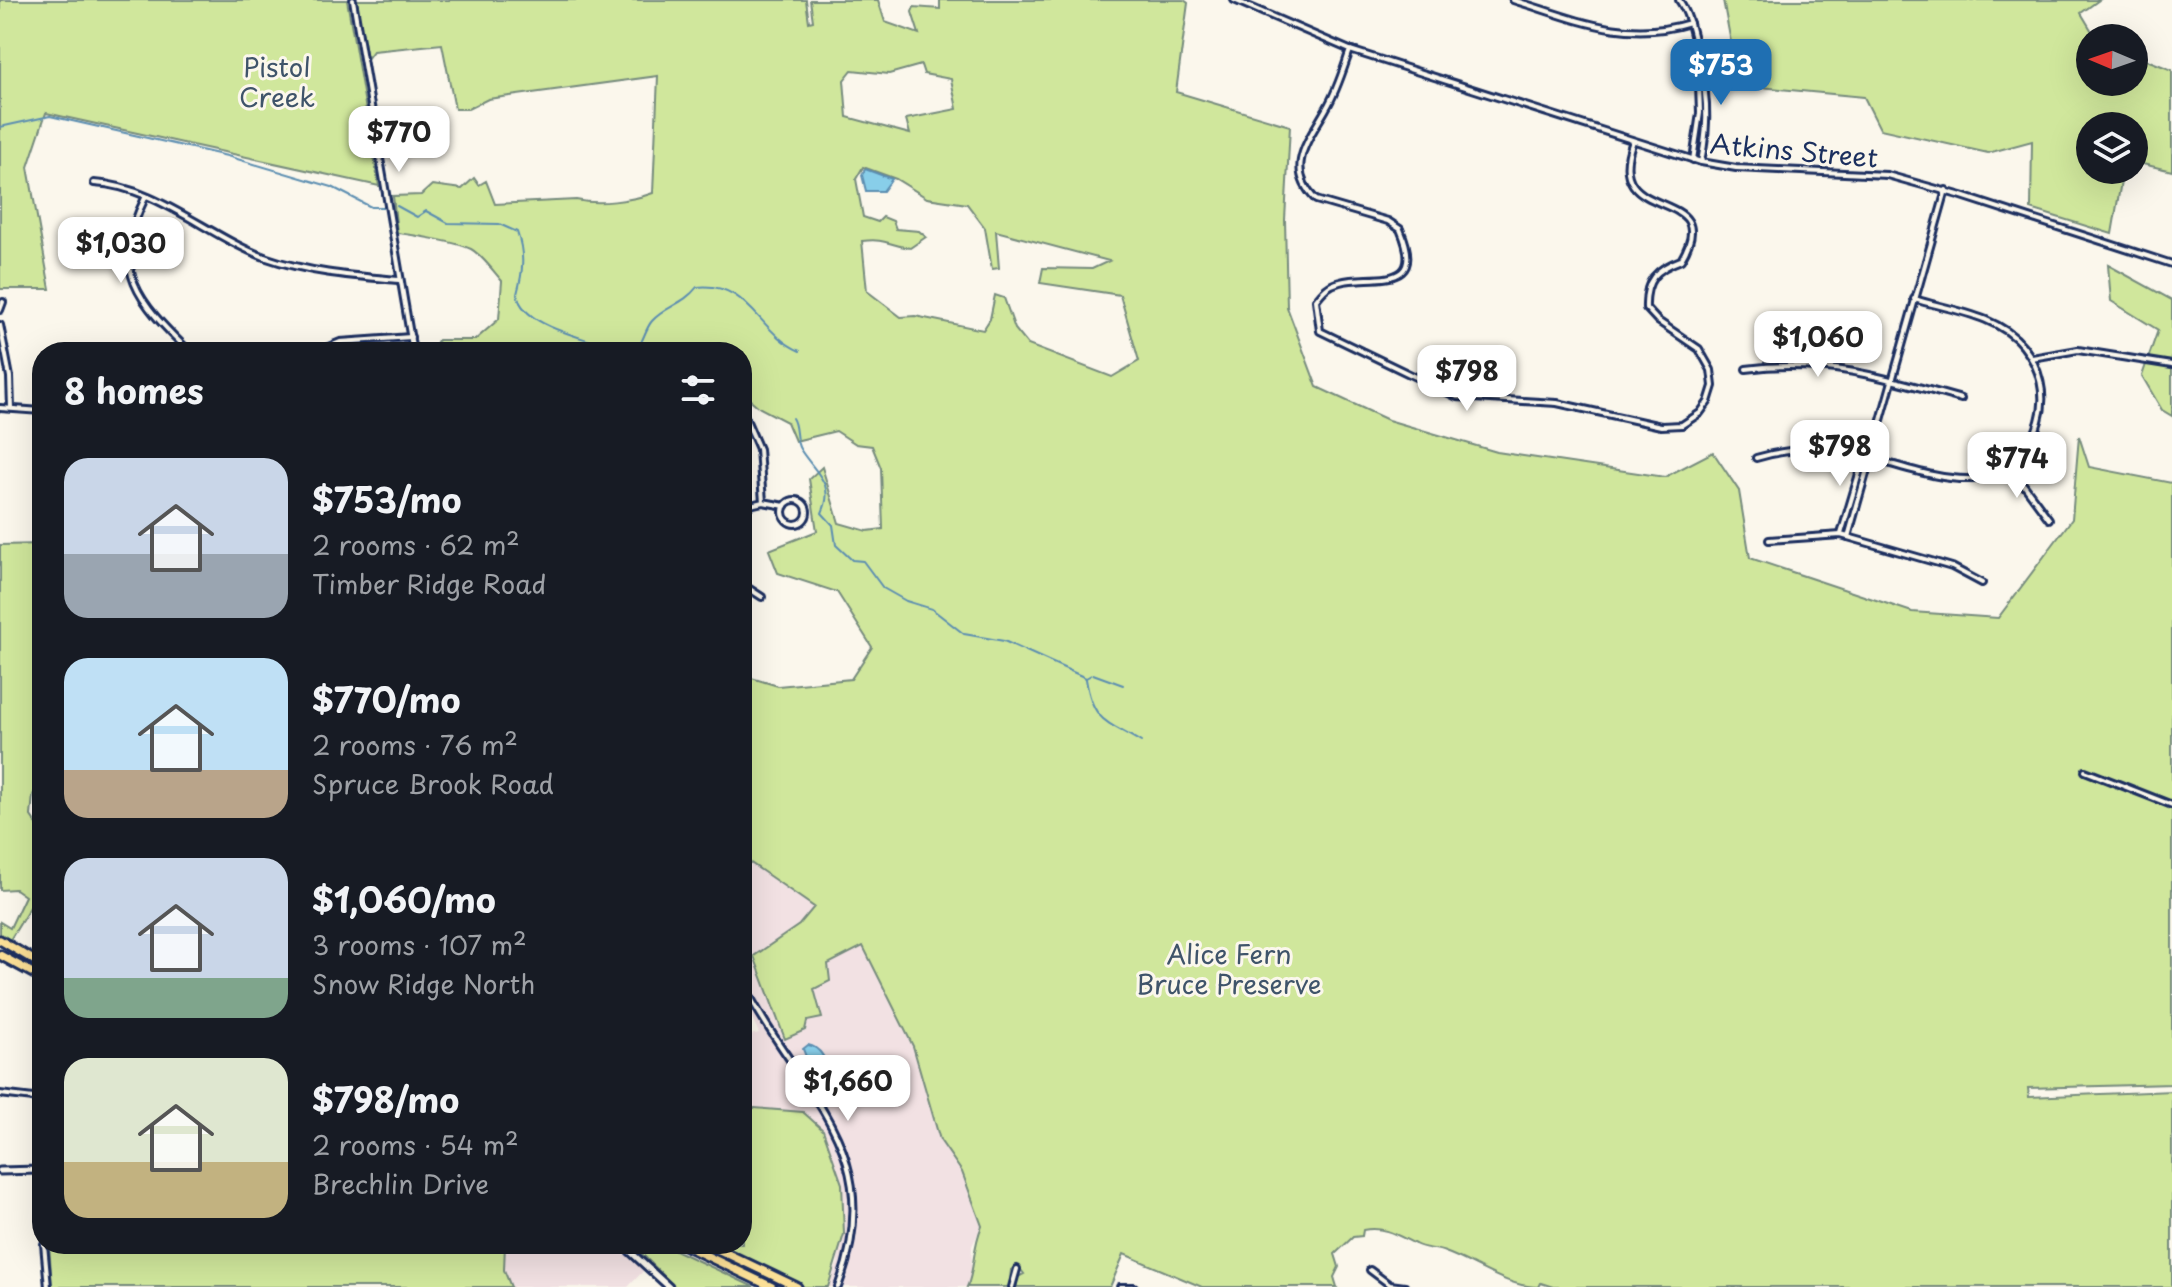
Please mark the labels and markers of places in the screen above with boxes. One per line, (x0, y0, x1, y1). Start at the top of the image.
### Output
pin: $753 (1674, 39, 1768, 107)
pin: $770 (352, 106, 446, 174)
pin: $1,030 (56, 217, 186, 285)
pin: $1,060 (1753, 311, 1883, 379)
pin: $798 (1420, 345, 1514, 413)
pin: $798 (1793, 420, 1887, 488)
pin: $774 (1970, 432, 2064, 500)
pin: $1,660 (783, 1055, 913, 1123)

